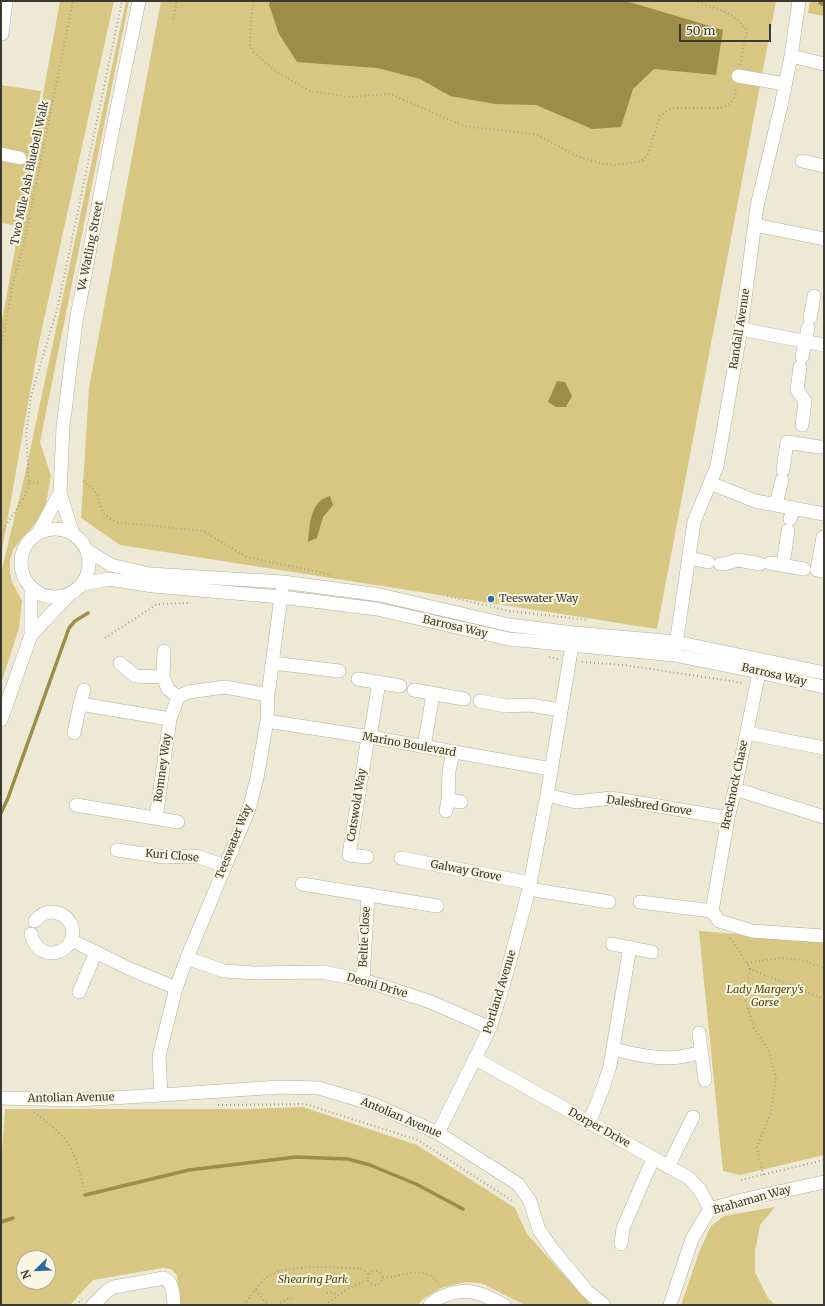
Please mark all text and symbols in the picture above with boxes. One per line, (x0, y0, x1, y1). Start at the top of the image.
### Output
scale bar (681, 16, 773, 42)
text: 50 m (686, 23, 715, 38)
street label: Two Mile Ash Bluebell Walk (8, 100, 52, 246)
street label: V4 Watling Street (76, 200, 106, 292)
street label: Randall Avenue (727, 288, 753, 370)
place label: Teeswater Way (499, 592, 578, 606)
marker: Teeswater Way (486, 594, 496, 604)
street label: Barrosa Way (421, 613, 489, 641)
street label: Barrosa Way (740, 661, 808, 689)
street label: Marino Boulevard (361, 730, 457, 760)
street label: Romney Way (152, 733, 174, 803)
street label: Brecknock Chase (719, 739, 751, 831)
street label: Cotswold Way (345, 767, 369, 843)
street label: Dalesbred Grove (606, 793, 692, 819)
street label: Teeswater Way (213, 803, 255, 881)
street label: Kuri Close (145, 847, 199, 865)
street label: Galway Grove (429, 858, 503, 884)
street label: Beltie Close (357, 906, 373, 968)
street label: Portland Avenue (481, 949, 519, 1035)
street label: Deoni Drive (345, 971, 409, 1001)
park label: Lady Margery's Gorse (726, 983, 804, 1009)
street label: Antolian Avenue (28, 1091, 114, 1105)
street label: Antolian Avenue (359, 1095, 443, 1141)
street label: Dorper Drive (566, 1106, 632, 1150)
street label: Brahaman Way (711, 1183, 793, 1217)
north arrow (16, 1250, 56, 1290)
text: N (18, 1268, 34, 1281)
park label: Shearing Park (278, 1273, 348, 1287)

